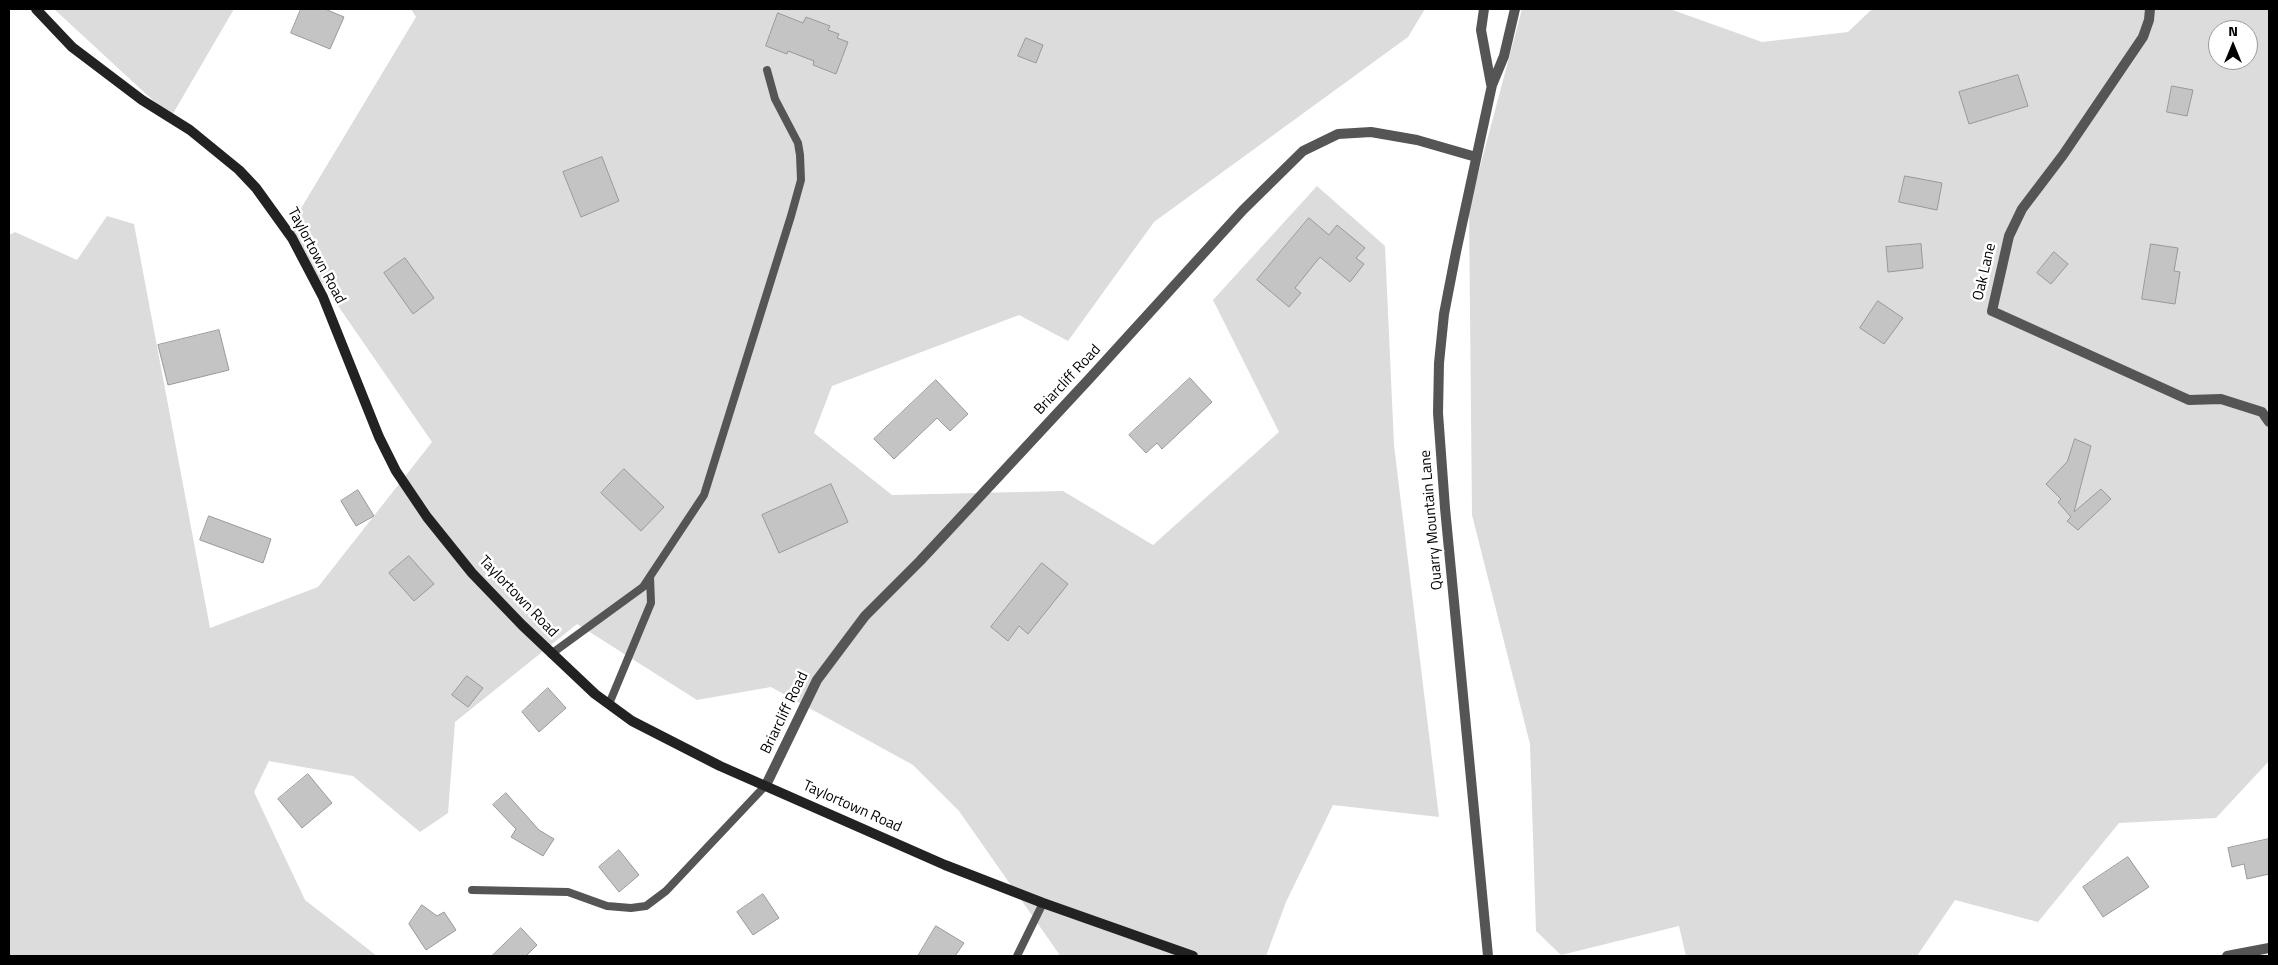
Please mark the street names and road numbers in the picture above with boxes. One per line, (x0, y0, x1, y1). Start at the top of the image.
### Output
street label: Taylortown Road (283, 205, 349, 307)
street label: Oak Lane (1970, 242, 2000, 302)
street label: Briarcliff Road (1031, 341, 1105, 419)
street label: Quarry Mountain Lane (1417, 449, 1447, 591)
street label: Taylortown Road (475, 553, 561, 641)
street label: Briarcliff Road (757, 669, 813, 757)
street label: Taylortown Road (800, 777, 904, 837)

